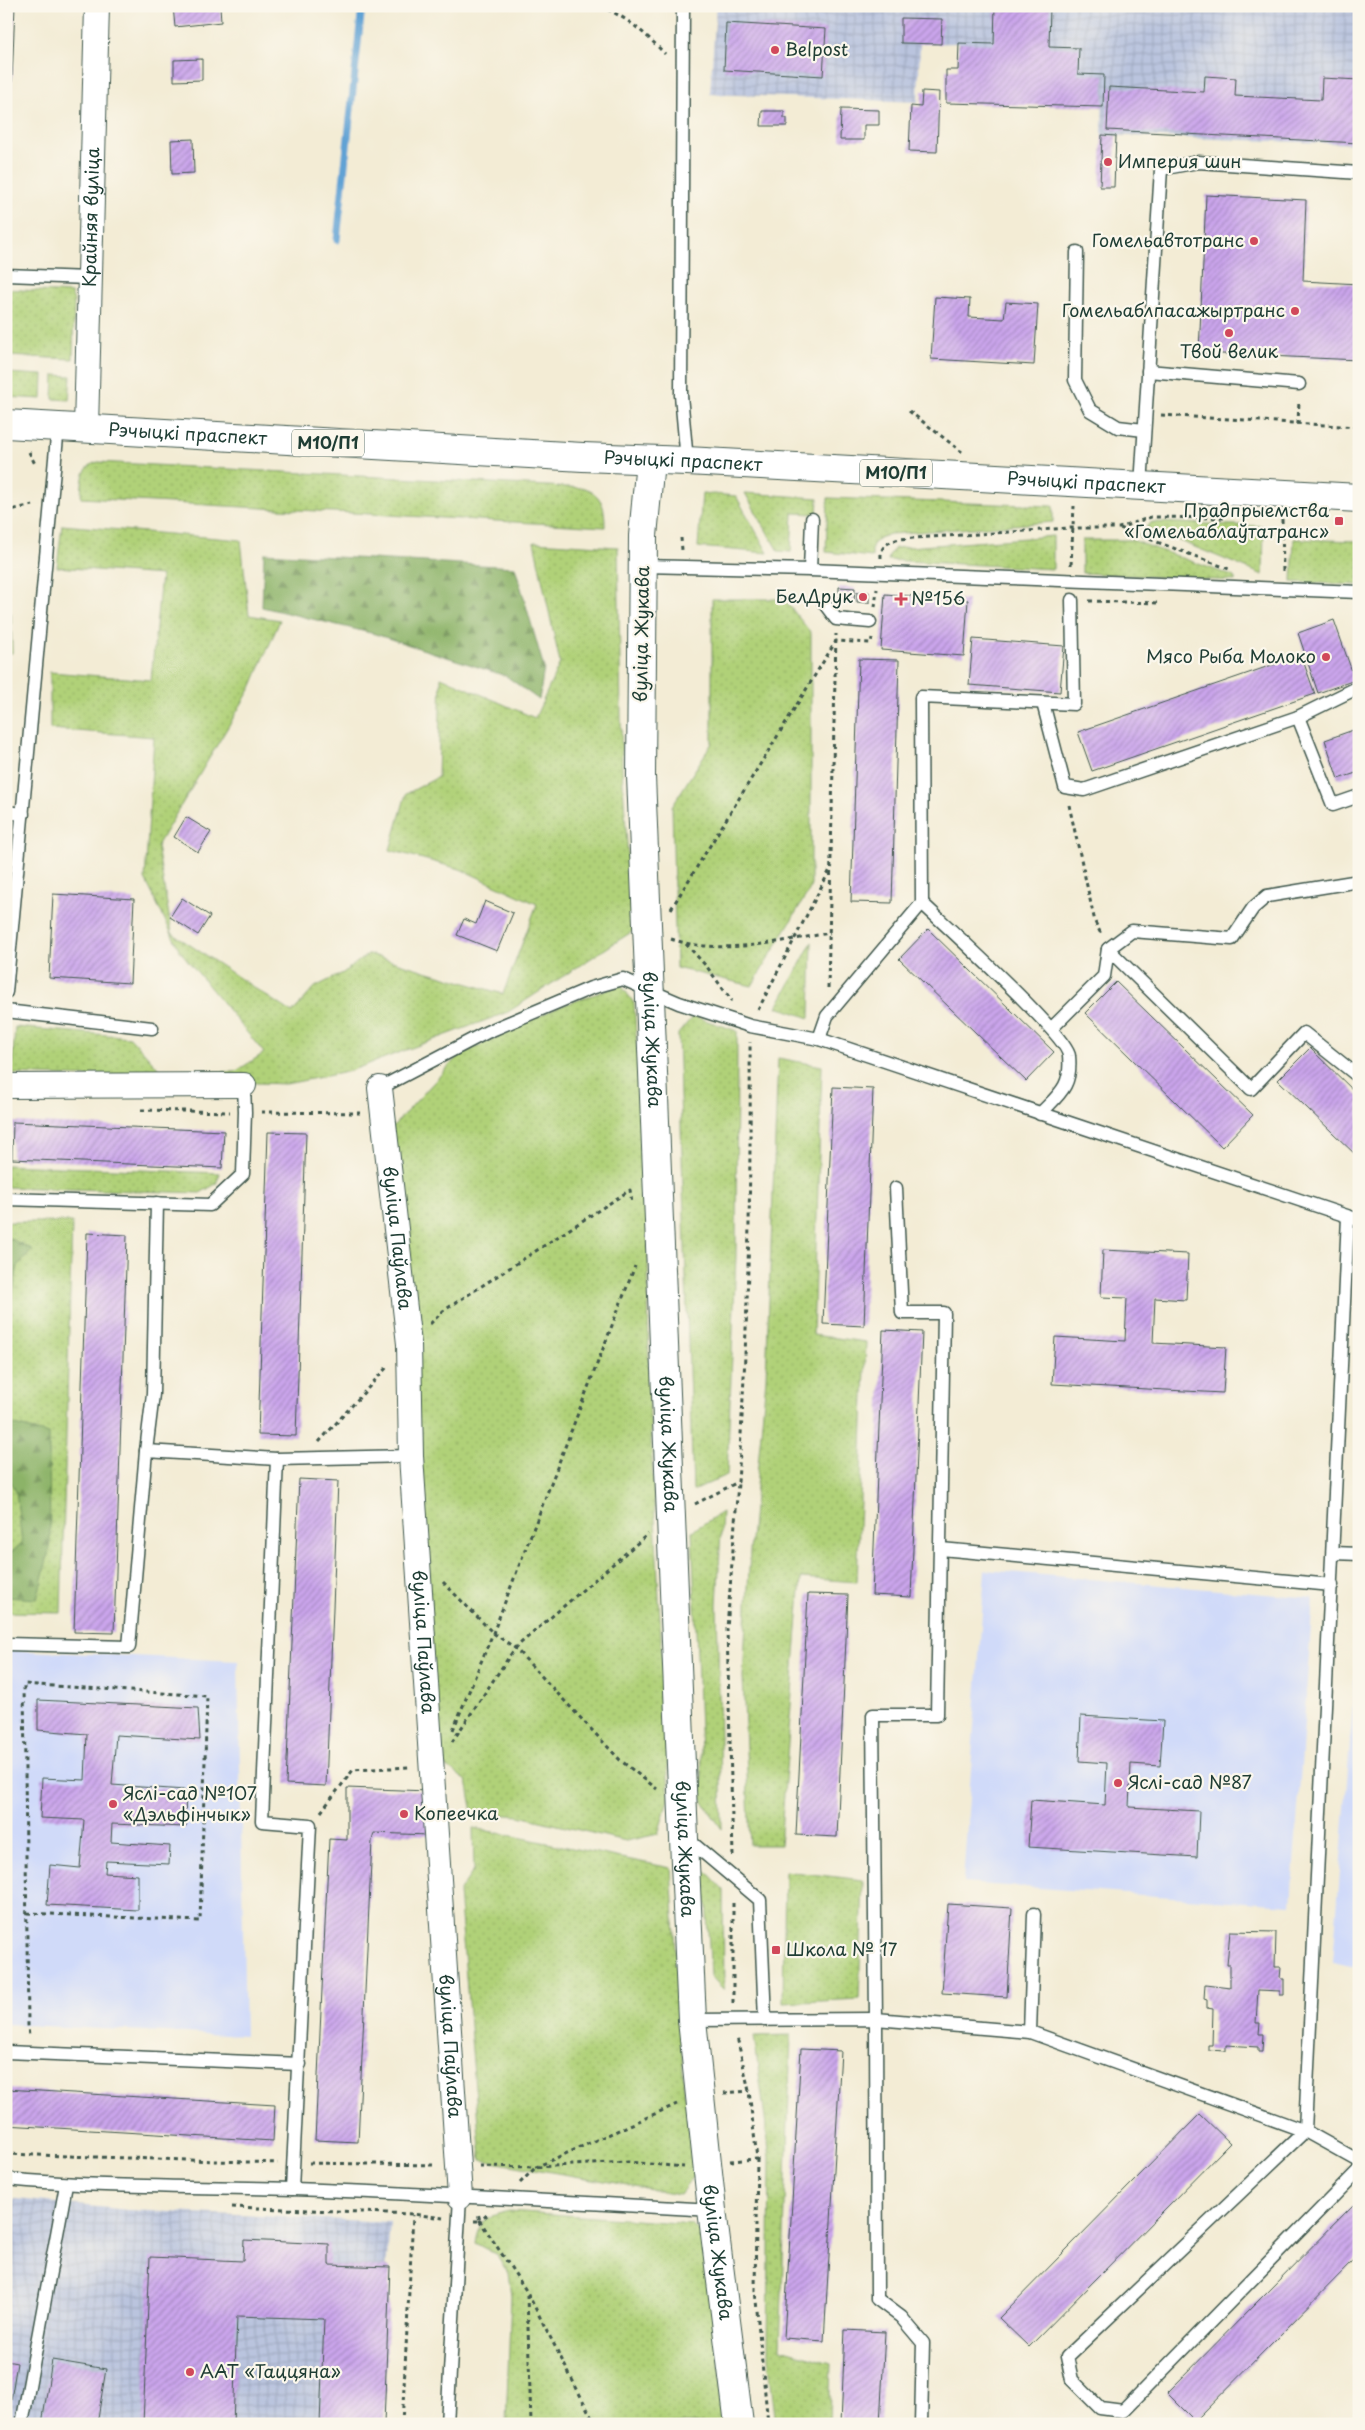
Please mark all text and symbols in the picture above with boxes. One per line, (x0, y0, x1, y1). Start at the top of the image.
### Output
place label: Belpost (785, 35, 848, 62)
marker: Belpost (769, 44, 781, 56)
street label: Крайняя вуліца (75, 147, 105, 287)
place label: Империя шин (1118, 147, 1242, 174)
marker: Империя шин (1102, 156, 1114, 168)
place label: Гомельавтотранс (1092, 226, 1244, 253)
marker: Гомельавтотранс (1248, 235, 1260, 247)
place label: Гомельаблпасажыртранс (1062, 296, 1285, 323)
marker: Гомельаблпасажыртранс (1289, 305, 1301, 317)
marker: Твой велик (1223, 327, 1235, 339)
place label: Твой велик (1180, 337, 1279, 364)
street label: Рэчыцкі праспект (108, 415, 268, 451)
road number: М10/П1 (292, 429, 364, 456)
street label: Рэчыцкі праспект (603, 443, 763, 477)
road number: М10/П1 (860, 459, 932, 486)
street label: Рэчыцкі праспект (1006, 464, 1167, 499)
place label: Прадпрыемства «Гомельаблаўтатранс» (1124, 496, 1330, 544)
marker: Прадпрыемства «Гомельаблаўтатранс» (1333, 515, 1345, 527)
street label: вуліца Жукава (626, 565, 655, 702)
place label: БелДрук (776, 582, 853, 609)
place label: №156 (911, 584, 965, 611)
marker: БелДрук (857, 591, 869, 603)
marker: №156 (895, 593, 907, 605)
place label: Мясо Рыба Молоко (1146, 642, 1316, 669)
marker: Мясо Рыба Молоко (1320, 651, 1332, 663)
street label: вуліца Жукава (637, 971, 669, 1109)
street label: вуліца Паўлава (377, 1165, 420, 1312)
street label: вуліца Жукава (653, 1375, 686, 1514)
street label: вуліца Паўлава (407, 1569, 443, 1715)
place label: Яслі-сад №87 (1128, 1768, 1252, 1795)
marker: Яслі-сад №87 (1112, 1777, 1124, 1789)
place label: Яслі-сад №107 «Дэльфінчык» (123, 1779, 257, 1827)
street label: вуліца Жукава (670, 1780, 702, 1918)
marker: Яслі-сад №107 «Дэльфінчык» (107, 1798, 119, 1810)
place label: Копеечка (414, 1799, 499, 1826)
marker: Копеечка (398, 1808, 410, 1820)
place label: Школа № 17 (786, 1935, 898, 1962)
marker: Школа № 17 (770, 1944, 782, 1956)
street label: вуліца Паўлава (433, 1973, 470, 2119)
street label: вуліца Жукава (697, 2183, 741, 2322)
place label: ААТ «Таццяна» (200, 2357, 341, 2384)
marker: ААТ «Таццяна» (184, 2366, 196, 2378)

